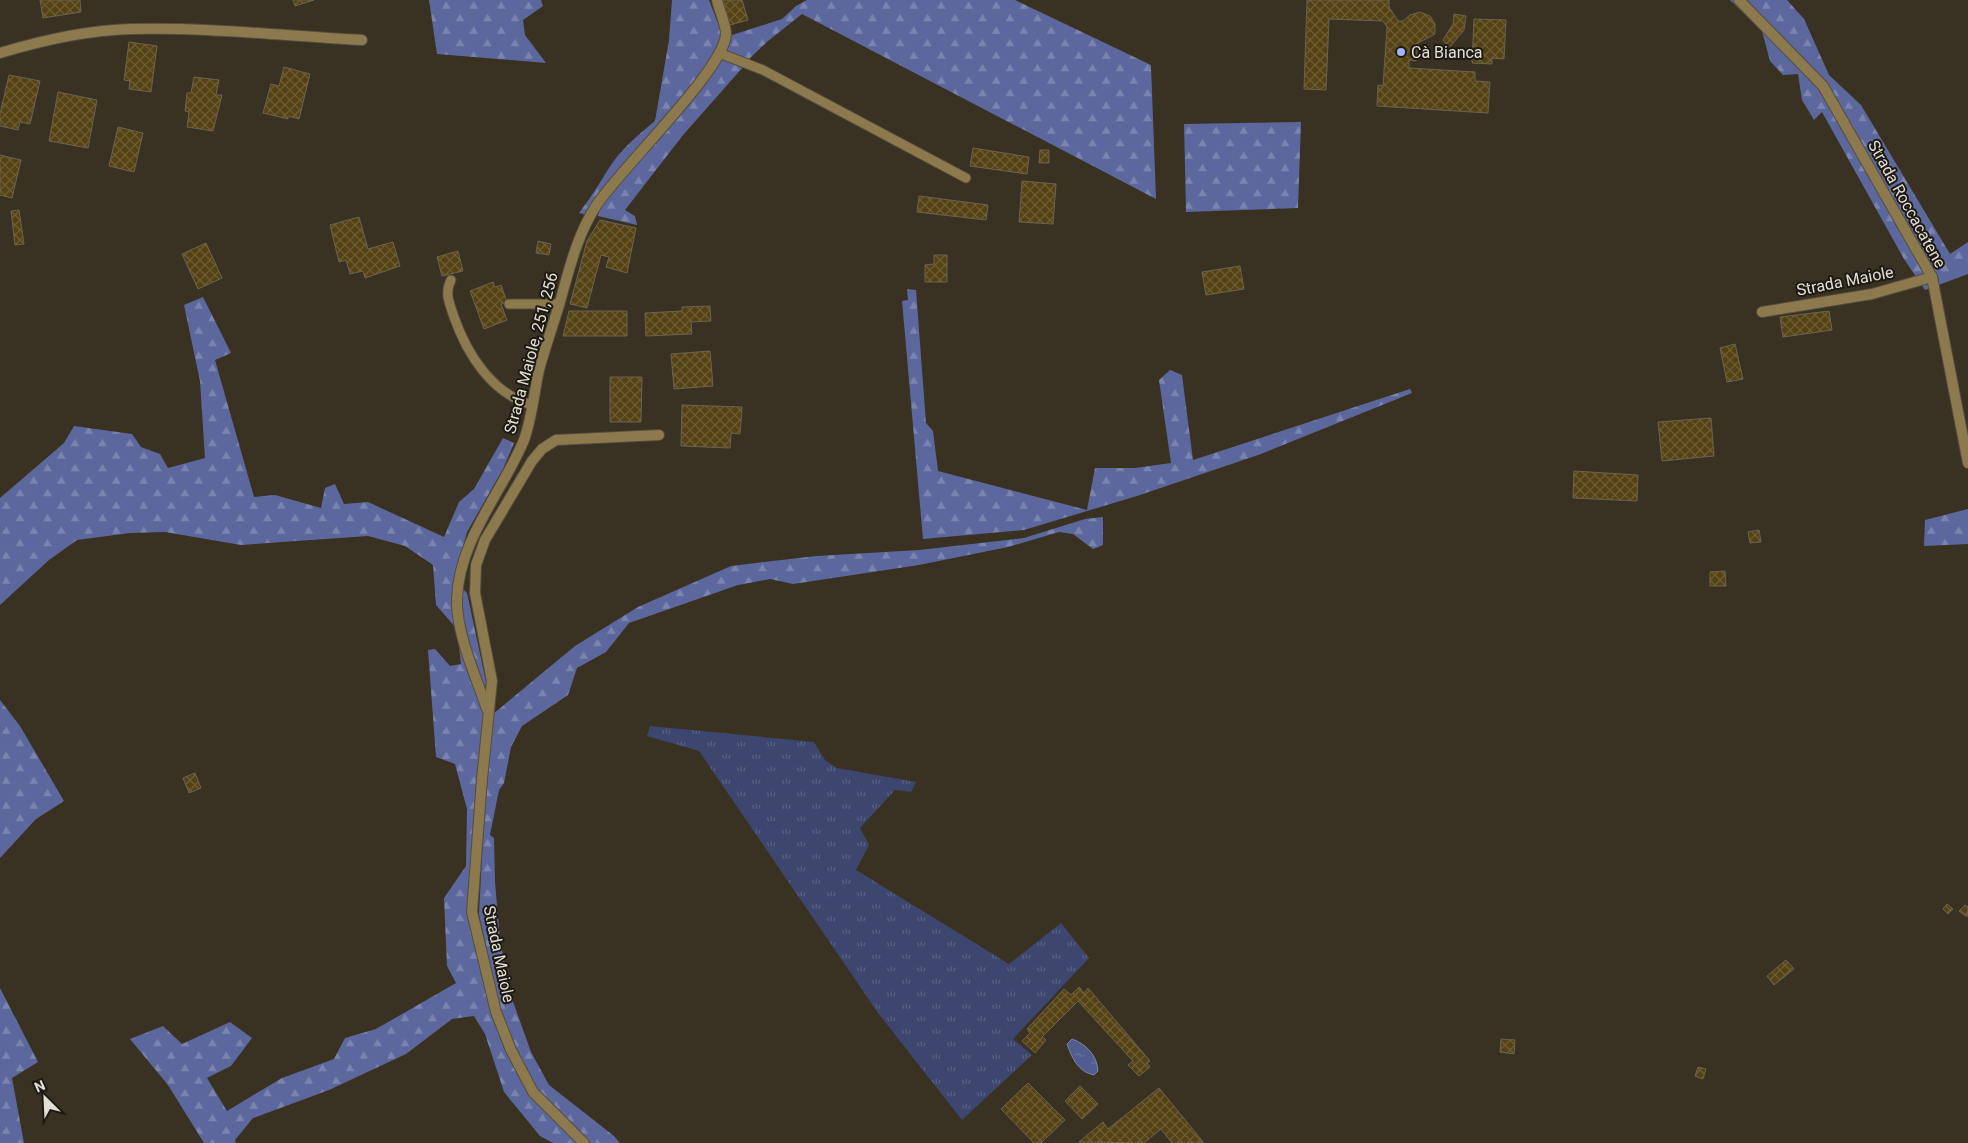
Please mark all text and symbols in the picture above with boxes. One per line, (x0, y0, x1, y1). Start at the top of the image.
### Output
place label: Cà Bianca (1411, 43, 1483, 62)
marker: Cà Bianca (1395, 46, 1407, 58)
street label: Strada Roccacatene (1864, 137, 1950, 271)
street label: Strada Maiole (1795, 262, 1895, 300)
street label: Strada Maiole, 251, 256 (500, 270, 562, 436)
street label: Strada Maiole (479, 904, 519, 1004)
north arrow (20, 1073, 70, 1123)
text: N (32, 1077, 47, 1095)

